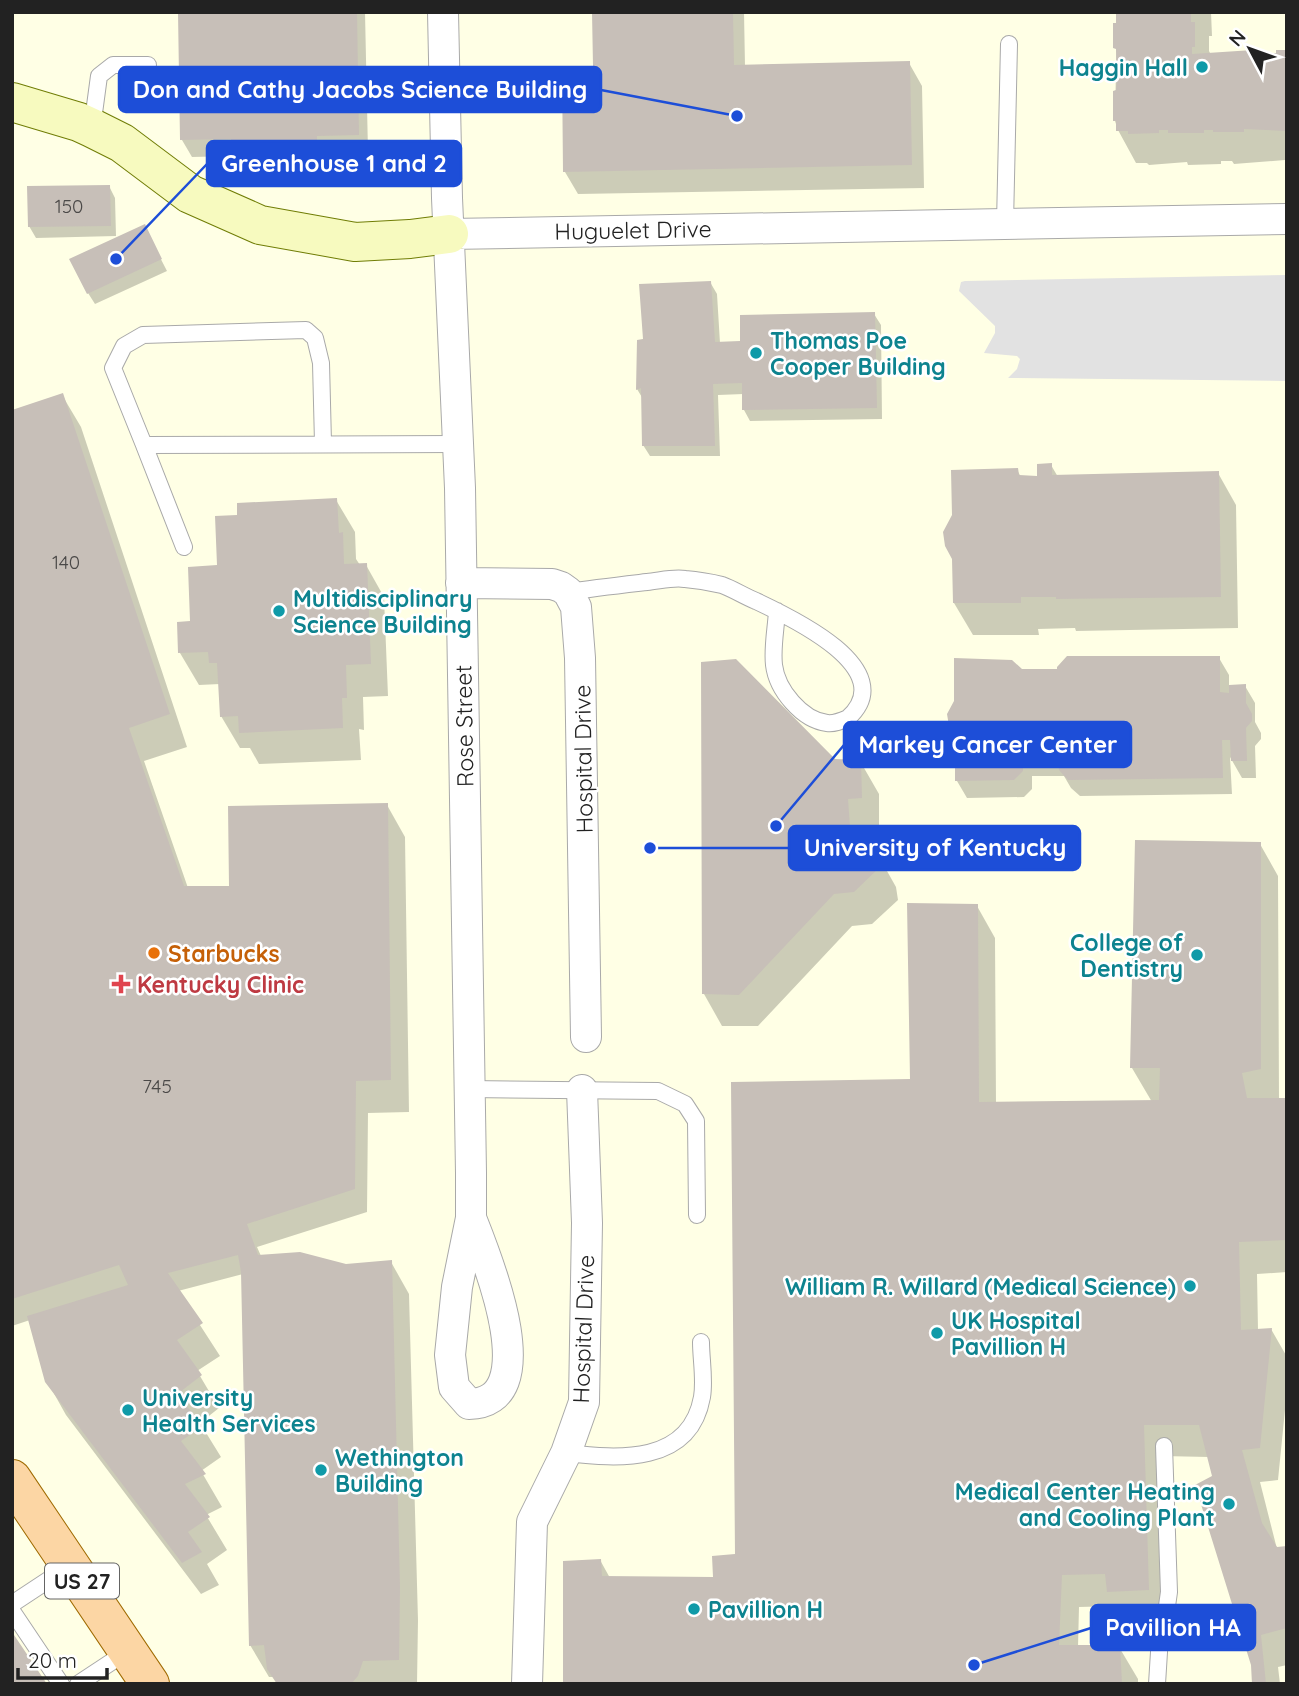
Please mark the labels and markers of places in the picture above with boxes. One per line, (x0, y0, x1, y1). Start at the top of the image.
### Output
place label: Haggin Hall (1059, 53, 1188, 82)
marker: Haggin Hall (1194, 59, 1210, 75)
callout: Don and Cathy Jacobs Science Building (119, 67, 601, 112)
callout: Greenhouse 1 and 2 (207, 141, 461, 186)
place label: Thomas Poe Cooper Building (770, 326, 946, 381)
marker: Thomas Poe Cooper Building (748, 345, 764, 361)
place label: Multidisciplinary Science Building (293, 584, 472, 639)
marker: Multidisciplinary Science Building (271, 603, 287, 619)
callout: Markey Cancer Center (844, 722, 1131, 767)
callout: University of Kentucky (789, 826, 1080, 870)
place label: College of Dentistry (1070, 928, 1183, 983)
place label: Starbucks (168, 939, 280, 968)
marker: Starbucks (146, 945, 162, 961)
marker: College of Dentistry (1189, 947, 1205, 963)
place label: Kentucky Clinic (137, 970, 304, 999)
marker: Kentucky Clinic (111, 974, 131, 994)
place label: William R. Willard (Medical Science) (785, 1272, 1176, 1301)
marker: William R. Willard (Medical Science) (1182, 1278, 1198, 1294)
place label: UK Hospital Pavillion H (951, 1306, 1081, 1361)
marker: UK Hospital Pavillion H (929, 1325, 945, 1341)
place label: University Health Services (142, 1383, 316, 1438)
marker: University Health Services (120, 1402, 136, 1418)
place label: Wethington Building (335, 1443, 464, 1498)
marker: Wethington Building (313, 1462, 329, 1478)
place label: Medical Center Heating and Cooling Plant (955, 1477, 1215, 1532)
marker: Medical Center Heating and Cooling Plant (1221, 1496, 1237, 1512)
place label: Pavillion H (708, 1595, 823, 1624)
marker: Pavillion H (686, 1601, 702, 1617)
callout: Pavillion HA (1091, 1605, 1255, 1650)

